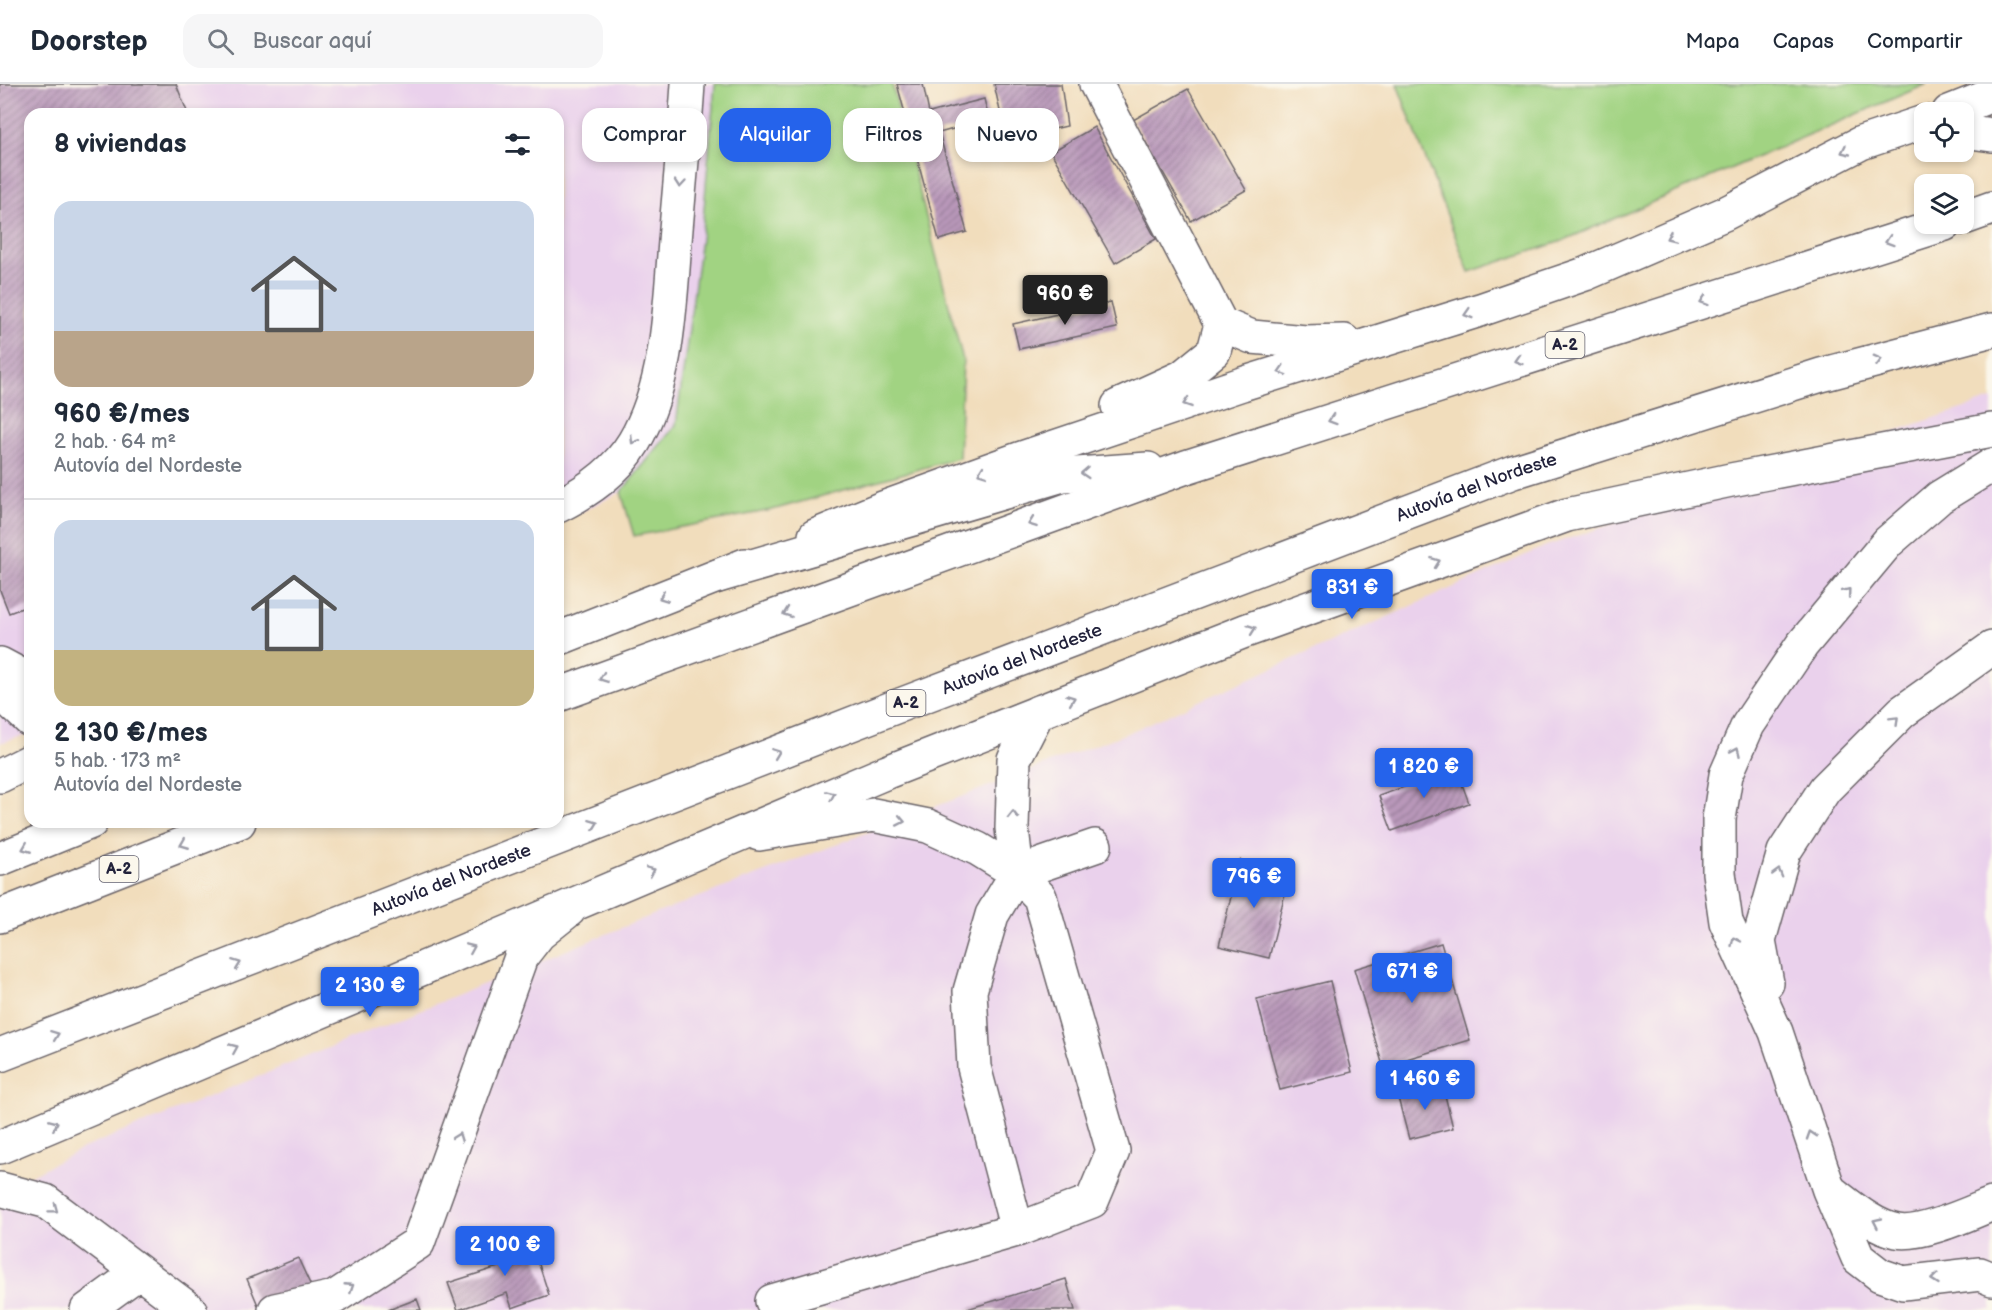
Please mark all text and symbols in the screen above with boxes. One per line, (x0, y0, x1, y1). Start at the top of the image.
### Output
search box (183, 14, 603, 68)
text: Doorstep (30, 25, 147, 58)
icon: search (204, 25, 237, 58)
text: Buscar aquí (252, 28, 372, 55)
text: Mapa (1686, 29, 1740, 54)
text: Capas (1773, 29, 1834, 54)
text: Compartir (1867, 29, 1962, 54)
map controls (1914, 102, 1974, 234)
button: locate (1914, 102, 1974, 162)
chip: Comprar (582, 108, 707, 162)
chip: Alquilar (719, 108, 831, 162)
chip: Filtros (843, 108, 943, 162)
chip: Nuevo (955, 108, 1059, 162)
icon: filters (501, 128, 534, 161)
text: 8 viviendas (54, 129, 186, 160)
one-way arrow (1840, 143, 1851, 155)
button: layers (1914, 174, 1974, 234)
one-way arrow (674, 180, 687, 189)
one-way arrow (1665, 230, 1676, 242)
one-way arrow (1884, 234, 1895, 247)
icon: home (240, 240, 348, 348)
pin: 960 € (1023, 275, 1107, 326)
text: 960 € (1037, 282, 1093, 306)
one-way arrow (1699, 294, 1710, 306)
one-way arrow (1463, 307, 1474, 319)
road number: A-2 (1546, 332, 1584, 358)
one-way arrow (1513, 353, 1524, 365)
one-way arrow (1873, 355, 1883, 368)
one-way arrow (1277, 364, 1288, 376)
one-way arrow (1182, 395, 1193, 408)
text: 960 €/mes (54, 399, 190, 430)
one-way arrow (1327, 412, 1338, 425)
text: 2 hab. · 64 m² (54, 430, 176, 454)
one-way arrow (629, 434, 641, 444)
street label: Autovía del Nordeste (1393, 448, 1560, 526)
text: Autovía del Nordeste (54, 454, 242, 478)
one-way arrow (977, 465, 988, 478)
one-way arrow (1081, 467, 1090, 480)
one-way arrow (1027, 516, 1038, 529)
one-way arrow (1430, 557, 1441, 570)
icon: home (240, 559, 348, 667)
pin: 831 € (1310, 569, 1394, 620)
text: 831 € (1326, 576, 1378, 600)
one-way arrow (1840, 587, 1851, 598)
one-way arrow (658, 590, 669, 603)
one-way arrow (782, 606, 793, 619)
street label: Autovía del Nordeste (939, 619, 1105, 699)
one-way arrow (1247, 623, 1257, 636)
one-way arrow (598, 671, 609, 684)
road number: A-2 (886, 690, 926, 716)
one-way arrow (1064, 694, 1075, 706)
one-way arrow (1887, 716, 1898, 727)
text: 2 130 €/mes (54, 718, 208, 749)
one-way arrow (1729, 746, 1741, 757)
one-way arrow (770, 748, 781, 760)
pin: 1 820 € (1369, 748, 1479, 799)
text: 5 hab. · 173 m² (54, 749, 181, 773)
text: 1 820 € (1389, 755, 1459, 779)
text: Autovía del Nordeste (54, 773, 242, 797)
one-way arrow (825, 790, 836, 802)
one-way arrow (1006, 811, 1019, 820)
one-way arrow (896, 814, 905, 826)
one-way arrow (588, 819, 599, 831)
one-way arrow (180, 836, 190, 849)
street label: Autovía del Nordeste (368, 839, 534, 920)
one-way arrow (22, 841, 33, 853)
road number: A-2 (100, 856, 138, 882)
pin: 796 € (1212, 858, 1296, 909)
text: 796 € (1226, 865, 1282, 889)
one-way arrow (644, 866, 655, 878)
one-way arrow (1771, 868, 1783, 879)
one-way arrow (1730, 936, 1742, 947)
one-way arrow (465, 943, 476, 955)
pin: 671 € (1370, 953, 1454, 1004)
one-way arrow (230, 959, 241, 971)
text: 671 € (1386, 960, 1438, 984)
pin: 2 130 € (315, 967, 425, 1018)
text: 2 130 € (335, 974, 405, 998)
one-way arrow (49, 1029, 60, 1042)
one-way arrow (227, 1043, 238, 1055)
pin: 1 460 € (1370, 1060, 1480, 1111)
text: 1 460 € (1390, 1067, 1460, 1091)
one-way arrow (48, 1119, 59, 1131)
one-way arrow (1805, 1130, 1818, 1141)
one-way arrow (451, 1132, 464, 1143)
one-way arrow (48, 1202, 59, 1213)
one-way arrow (1873, 1217, 1884, 1229)
pin: 2 100 € (450, 1226, 560, 1277)
text: 2 100 € (469, 1233, 541, 1257)
one-way arrow (1930, 1272, 1940, 1285)
one-way arrow (343, 1283, 354, 1294)

